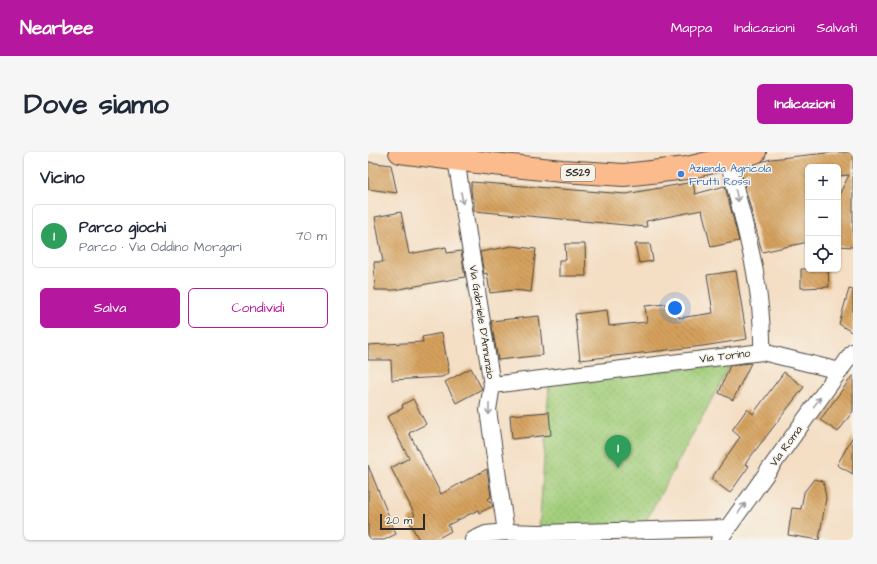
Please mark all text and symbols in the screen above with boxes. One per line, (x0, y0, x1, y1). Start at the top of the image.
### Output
text: Nearbee (20, 15, 94, 42)
text: Mappa (671, 18, 712, 38)
text: Indicazioni (734, 18, 795, 38)
text: Salvati (817, 18, 857, 38)
button: Indicazioni (757, 84, 853, 124)
text: Dove siamo (24, 85, 169, 124)
place label: Azienda Agricola Frutti Rossi (689, 161, 772, 189)
map controls (805, 164, 841, 272)
button: + (805, 164, 841, 200)
road number: SS29 (561, 165, 595, 181)
text: Vicino (40, 166, 85, 190)
marker: Azienda Agricola Frutti Rossi (676, 169, 686, 179)
one-way arrow (734, 189, 741, 202)
one-way arrow (458, 191, 466, 204)
button: − (805, 200, 841, 236)
text: Parco giochi (79, 217, 166, 238)
text: 1 (53, 227, 55, 245)
text: 70 m (295, 227, 327, 245)
button: locate (805, 236, 841, 272)
text: Parco · Via Oddino Morgari (79, 238, 242, 256)
street label: Via Gabriele D'Annunzio (466, 264, 499, 381)
button: Salva (40, 288, 180, 328)
button: Condividi (188, 288, 328, 328)
your location (665, 298, 685, 318)
street label: Via Torino (699, 345, 752, 367)
one-way arrow (813, 397, 822, 408)
one-way arrow (485, 403, 493, 416)
street label: Via Roma (766, 422, 806, 469)
pin: 1 (605, 435, 631, 468)
one-way arrow (738, 503, 746, 514)
scale bar (380, 512, 425, 531)
text: 20 m (386, 513, 412, 528)

